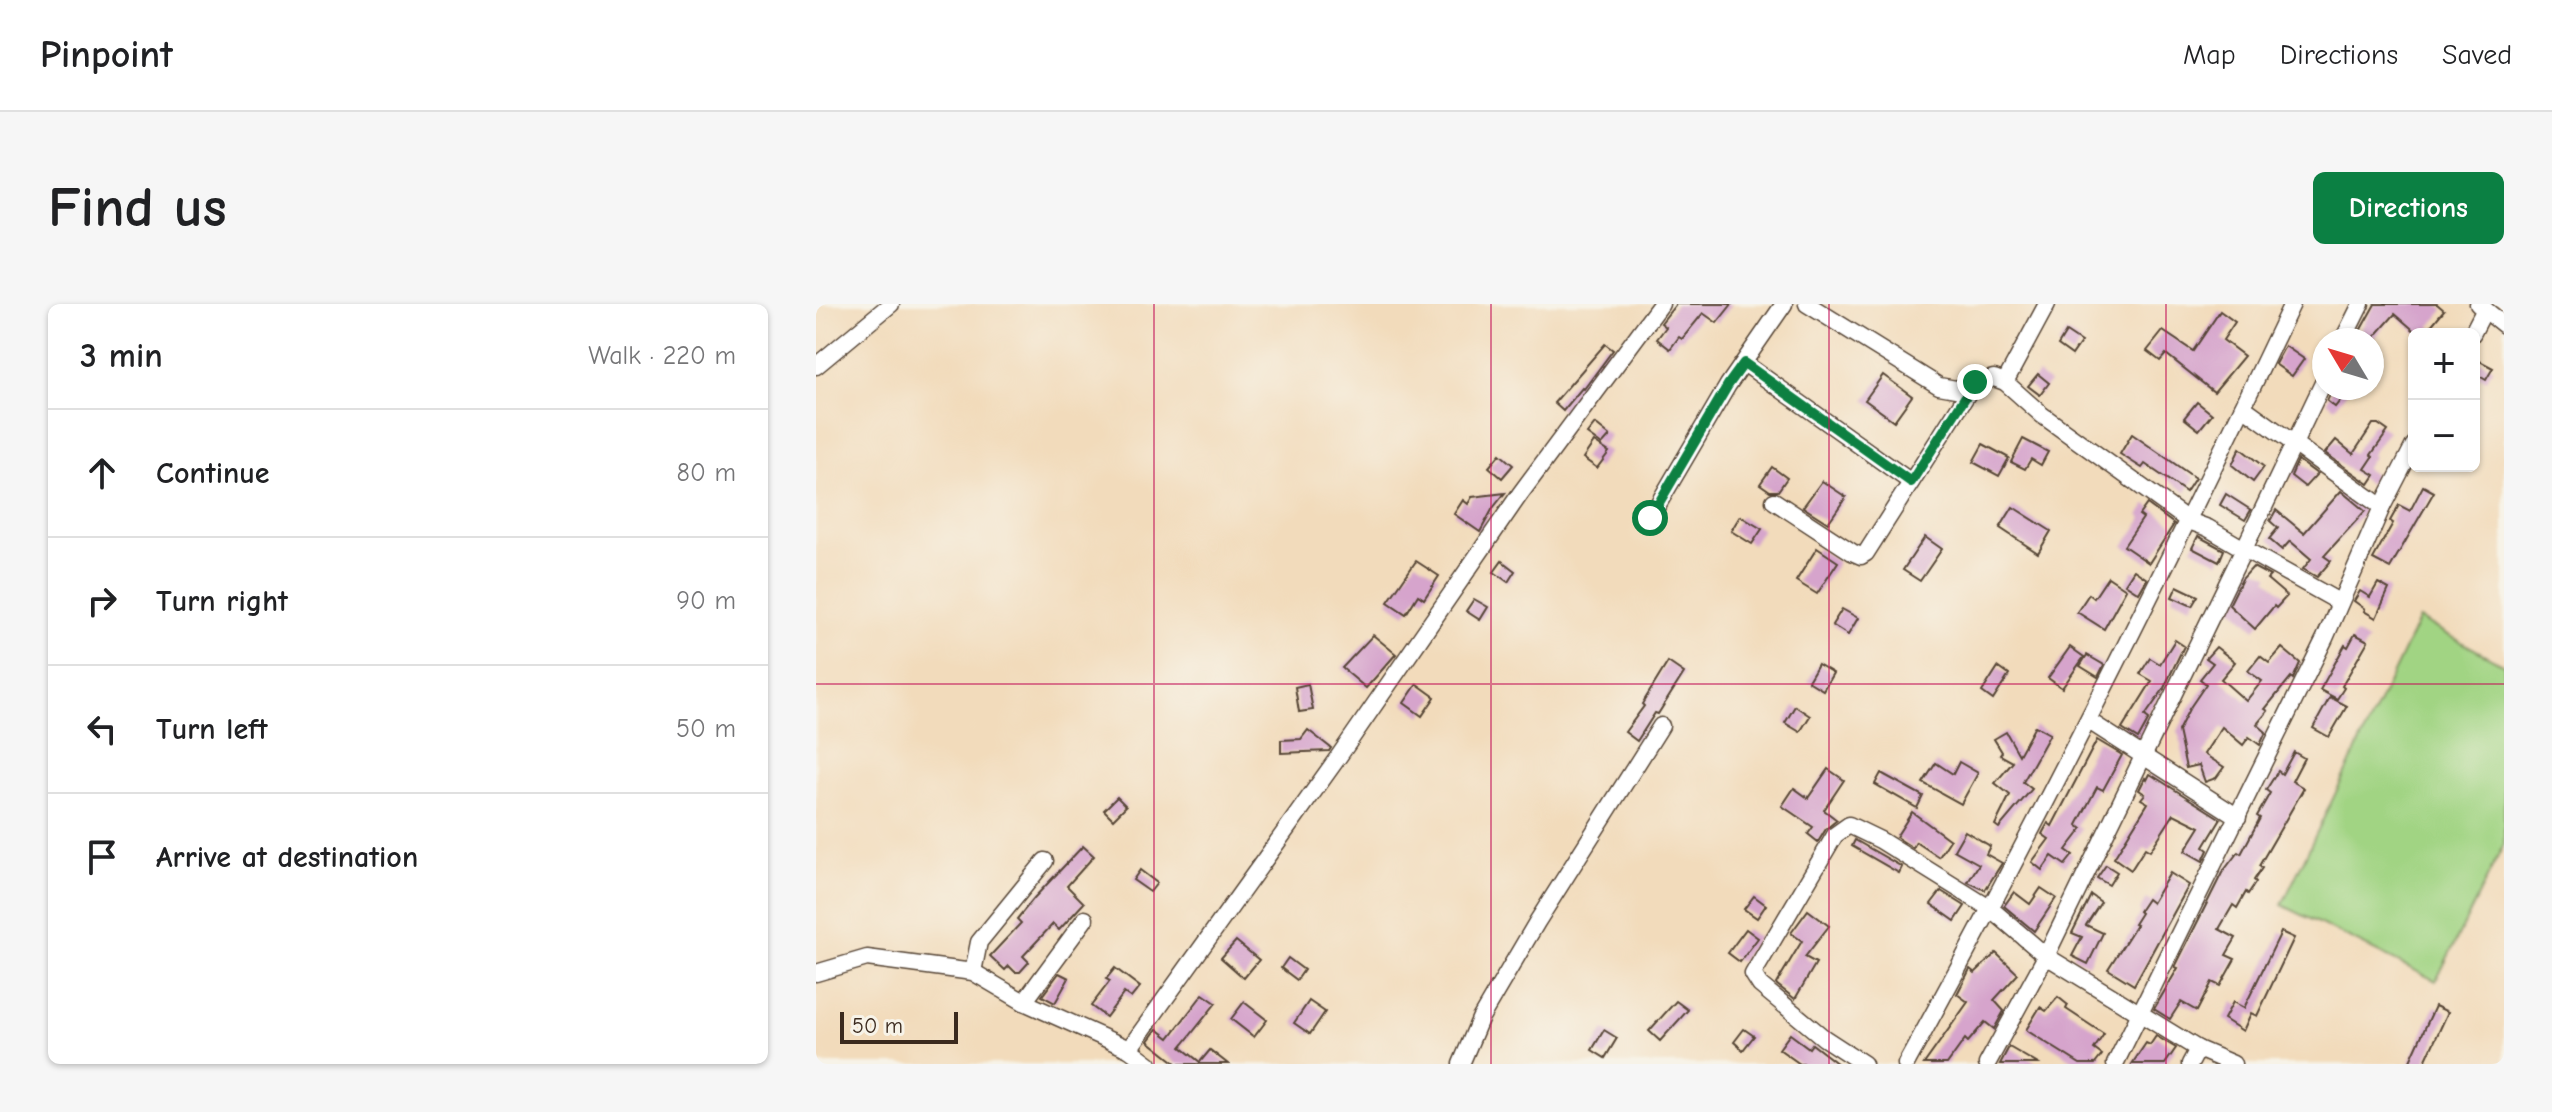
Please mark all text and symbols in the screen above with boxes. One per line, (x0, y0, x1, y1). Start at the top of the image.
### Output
text: Pinpoint (40, 33, 173, 77)
text: Map (2183, 39, 2236, 71)
text: Directions (2280, 39, 2398, 71)
text: Saved (2442, 39, 2512, 71)
button: Directions (2313, 172, 2504, 244)
text: Find us (48, 176, 227, 240)
north arrow (2312, 328, 2384, 400)
map controls (2408, 328, 2480, 472)
button: + (2408, 328, 2480, 400)
text: 3 min (80, 336, 163, 376)
text: Walk · 220 m (588, 341, 736, 371)
route end (1957, 364, 1993, 400)
button: − (2408, 400, 2480, 472)
icon: ahead (80, 451, 124, 495)
text: Continue (156, 456, 270, 491)
text: 80 m (677, 458, 736, 488)
route start (1632, 500, 1668, 536)
icon: right (80, 579, 124, 623)
text: Turn right (156, 584, 288, 619)
text: 90 m (676, 586, 736, 616)
icon: left (80, 707, 124, 751)
text: Turn left (156, 712, 268, 747)
text: 50 m (676, 714, 736, 744)
icon: arrive (80, 835, 124, 879)
text: Arrive at destination (156, 840, 418, 875)
scale bar (840, 1008, 958, 1044)
text: 50 m (852, 1013, 903, 1039)

